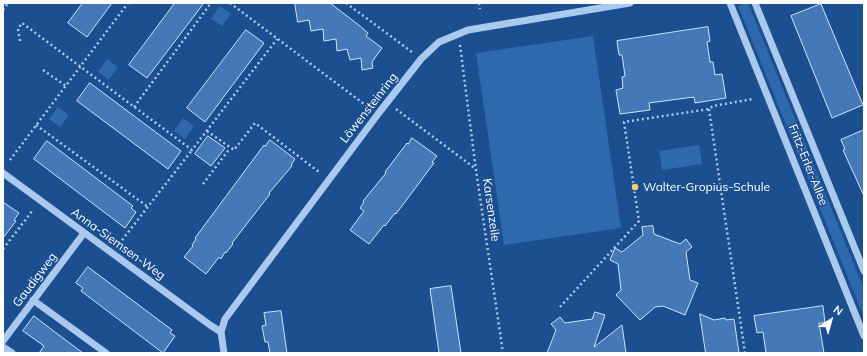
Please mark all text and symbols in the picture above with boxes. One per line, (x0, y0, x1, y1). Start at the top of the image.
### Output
street label: Löwensteinring (337, 70, 401, 146)
street label: Fritz-Erler-Allee (785, 122, 831, 208)
street label: Karsenzeile (479, 178, 503, 242)
place label: Walter-Gropius-Schule (643, 180, 770, 194)
marker: Walter-Gropius-Schule (630, 182, 640, 192)
street label: Anna-Siemsen-Weg (68, 205, 168, 283)
street label: Gaudigweg (10, 250, 60, 310)
north arrow (811, 300, 851, 340)
text: N (831, 302, 846, 319)

